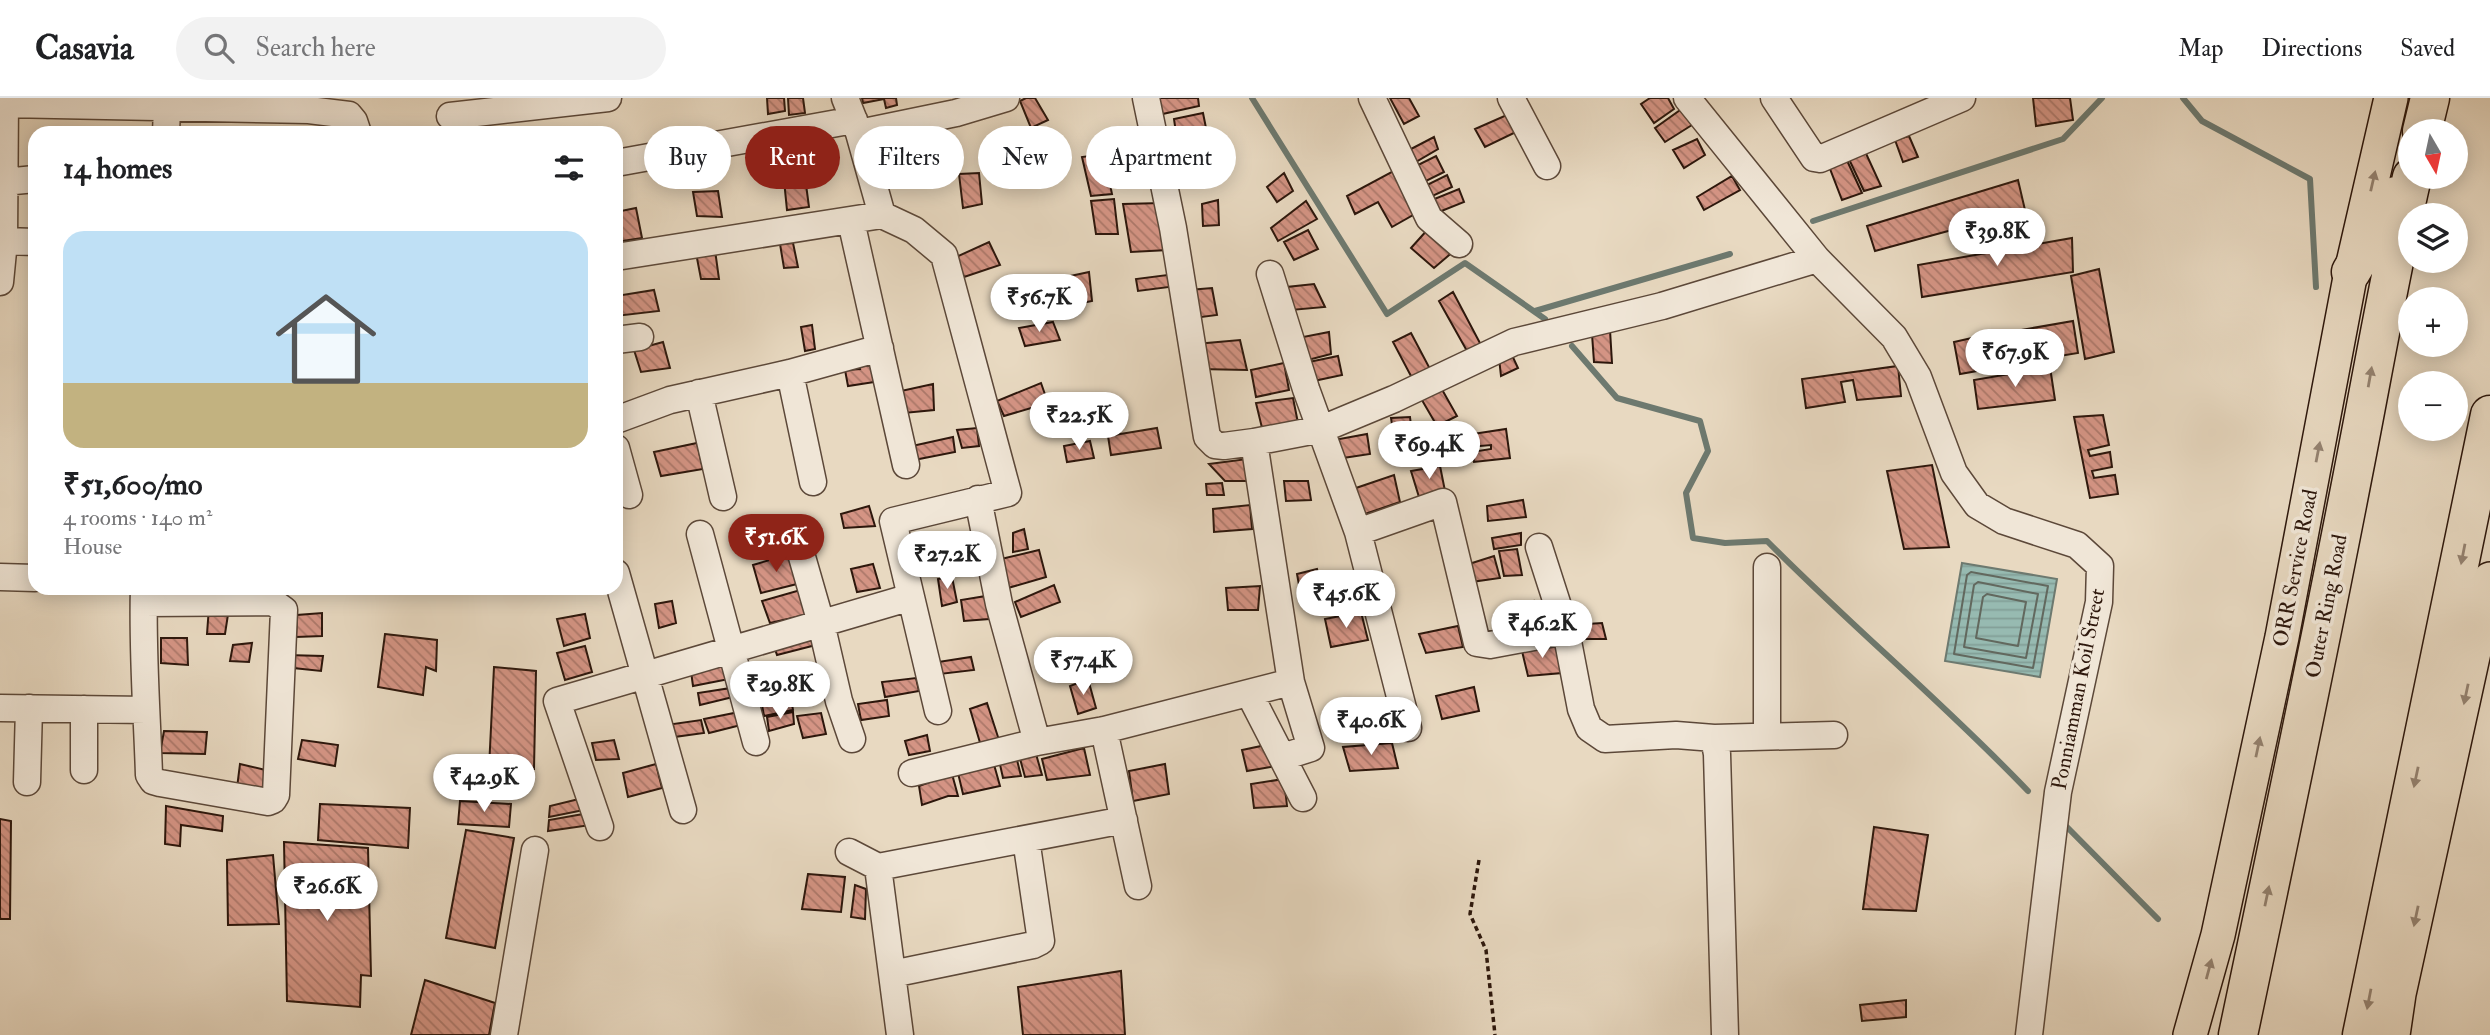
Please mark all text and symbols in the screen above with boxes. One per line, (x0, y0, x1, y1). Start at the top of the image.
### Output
search box (176, 17, 666, 80)
text: Casavia (35, 28, 134, 69)
icon: search (200, 29, 238, 67)
text: Search here (256, 32, 376, 64)
text: Map (2178, 33, 2223, 64)
text: Directions (2261, 33, 2362, 64)
text: Saved (2400, 33, 2455, 64)
north arrow (2398, 119, 2468, 189)
map controls (2398, 119, 2468, 441)
chip: Buy (644, 126, 731, 189)
chip: Rent (745, 126, 840, 189)
chip: Filters (854, 126, 964, 189)
chip: New (978, 126, 1072, 189)
chip: Apartment (1086, 126, 1236, 189)
icon: filters (550, 149, 588, 187)
text: 14 homes (63, 150, 172, 187)
one-way arrow (2367, 170, 2378, 192)
button: layers (2398, 203, 2468, 273)
pin: ₹39.8K (1940, 208, 2054, 268)
text: ₹39.8K (1964, 216, 2030, 245)
pin: ₹56.7K (982, 274, 1096, 334)
icon: home (263, 276, 389, 402)
text: ₹56.7K (1007, 282, 1072, 311)
button: + (2398, 287, 2468, 357)
pin: ₹67.9K (1958, 330, 2072, 389)
text: ₹67.9K (1981, 337, 2049, 366)
one-way arrow (2365, 366, 2376, 388)
button: − (2398, 371, 2468, 441)
pin: ₹22.5K (1022, 392, 1136, 452)
text: ₹22.5K (1046, 400, 1112, 429)
pin: ₹69.4K (1372, 422, 1486, 481)
text: ₹69.4K (1394, 429, 1464, 458)
one-way arrow (2313, 441, 2324, 463)
text: ₹51,600/mo (63, 466, 202, 503)
street label: ORR Service Road (2267, 486, 2324, 649)
text: 4 rooms · 140 m² (63, 503, 212, 532)
pin: ₹51.6K (719, 514, 833, 574)
text: ₹51.6K (744, 522, 808, 551)
street label: Outer Ring Road (2299, 531, 2354, 680)
text: House (63, 532, 122, 561)
pin: ₹27.2K (890, 532, 1004, 591)
text: ₹27.2K (914, 539, 981, 568)
one-way arrow (2457, 543, 2468, 565)
pin: ₹45.6K (1289, 570, 1403, 630)
text: ₹45.6K (1312, 578, 1380, 607)
street label: Ponniamman Koil Street (2046, 586, 2111, 792)
pin: ₹46.2K (1485, 601, 1599, 660)
text: ₹46.2K (1507, 608, 1577, 637)
pin: ₹57.4K (1026, 638, 1140, 697)
text: ₹57.4K (1050, 645, 1116, 674)
pin: ₹29.8K (723, 662, 837, 721)
text: ₹29.8K (746, 669, 814, 698)
one-way arrow (2460, 683, 2471, 705)
pin: ₹40.6K (1314, 698, 1428, 757)
text: ₹40.6K (1336, 705, 1406, 734)
one-way arrow (2252, 736, 2263, 758)
pin: ₹42.9K (427, 754, 541, 814)
text: ₹42.9K (449, 762, 519, 791)
one-way arrow (2411, 766, 2422, 788)
pin: ₹26.6K (270, 864, 384, 923)
text: ₹26.6K (293, 871, 361, 900)
one-way arrow (2262, 885, 2273, 907)
one-way arrow (2411, 905, 2422, 927)
one-way arrow (2204, 958, 2215, 980)
one-way arrow (2364, 988, 2375, 1010)

